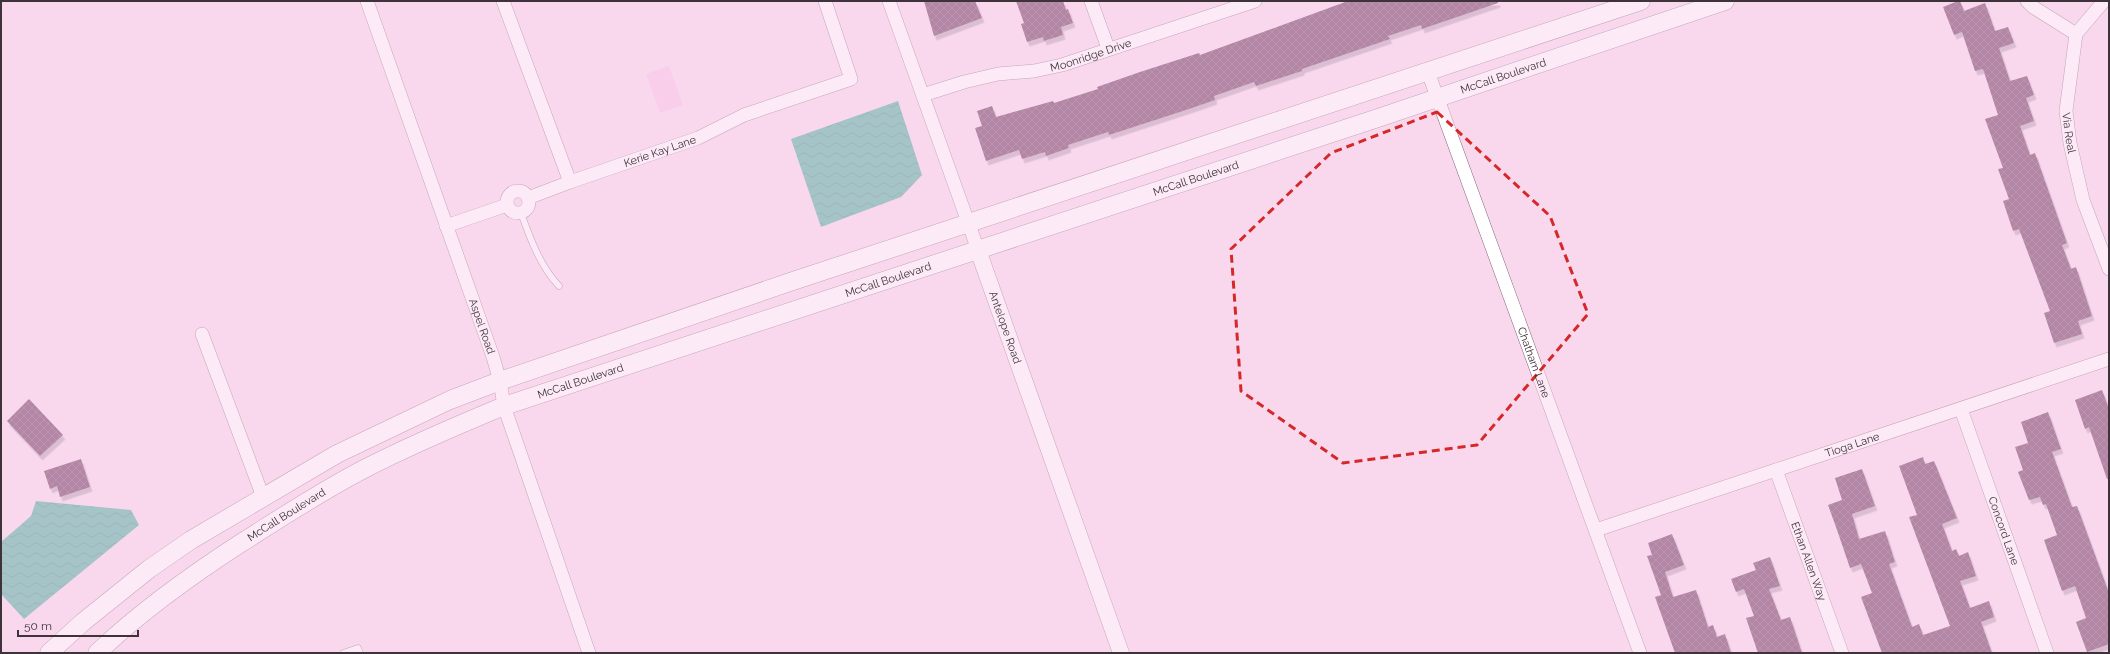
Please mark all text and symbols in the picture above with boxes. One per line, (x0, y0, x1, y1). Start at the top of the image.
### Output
street label: Moonridge Drive (1049, 36, 1133, 74)
street label: McCall Boulevard (1459, 55, 1548, 96)
street label: Via Real (2060, 112, 2079, 155)
street label: Kerie Kay Lane (622, 133, 698, 170)
street label: McCall Boulevard (1151, 158, 1241, 198)
street label: McCall Boulevard (843, 259, 933, 300)
street label: Antelope Road (987, 289, 1024, 365)
street label: Aspel Road (466, 297, 498, 356)
street label: Chatham Lane (1515, 325, 1553, 400)
street label: McCall Boulevard (536, 361, 625, 401)
street label: Tioga Lane (1823, 429, 1882, 460)
street label: McCall Boulevard (245, 485, 328, 544)
street label: Concord Lane (1986, 495, 2022, 567)
street label: Ethan Allen Way (1789, 520, 1829, 603)
scale bar (18, 612, 138, 638)
text: 50 m (24, 619, 52, 633)

